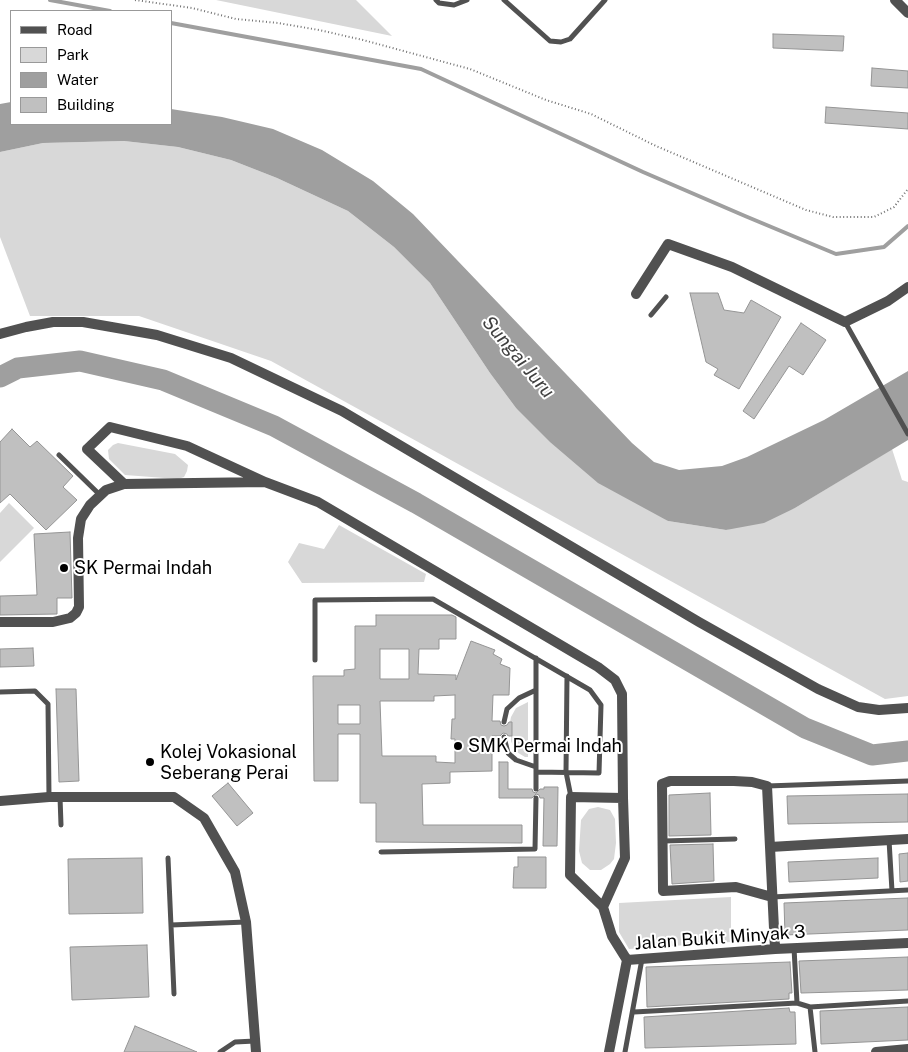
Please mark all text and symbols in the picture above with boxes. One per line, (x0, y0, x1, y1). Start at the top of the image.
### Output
legend (10, 10, 172, 125)
text: Road (57, 21, 93, 38)
text: Park (57, 46, 89, 63)
text: Water (57, 71, 99, 88)
text: Building (57, 96, 115, 113)
water label: Sungai Juru (477, 311, 559, 403)
place label: SK Permai Indah (74, 557, 212, 579)
marker: SK Permai Indah (58, 562, 70, 574)
place label: SMK Permai Indah (468, 735, 622, 757)
marker: SMK Permai Indah (452, 740, 464, 752)
place label: Kolej Vokasional Seberang Perai (160, 741, 297, 784)
marker: Kolej Vokasional Seberang Perai (144, 756, 156, 768)
street label: Jalan Bukit Minyak 3 (634, 921, 806, 955)

